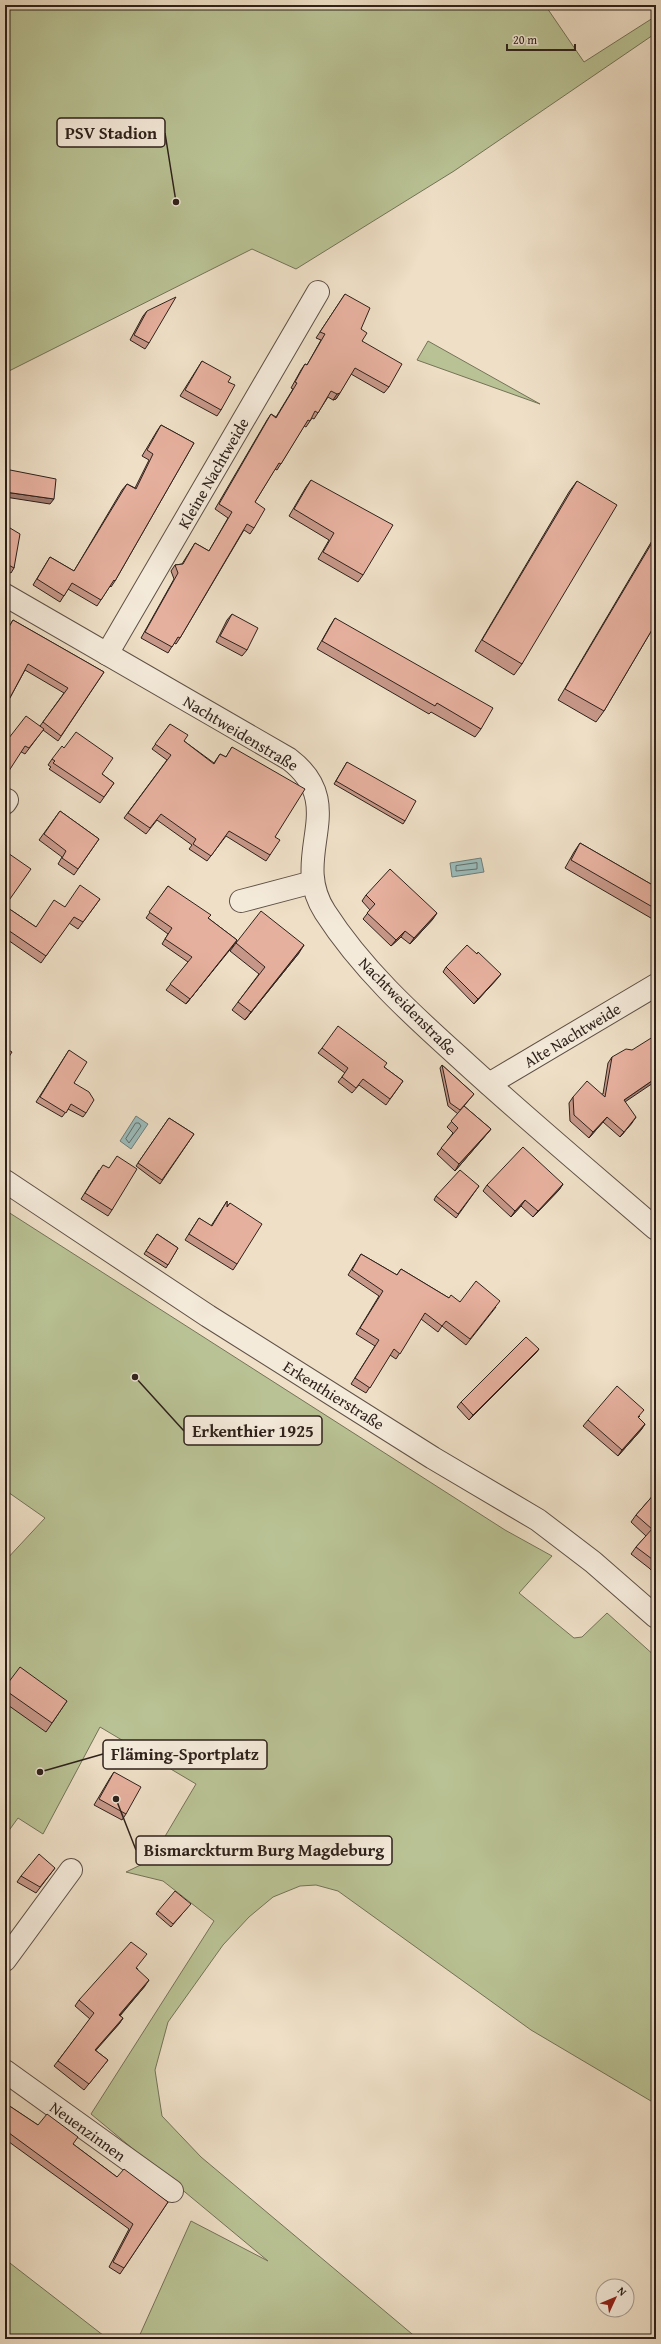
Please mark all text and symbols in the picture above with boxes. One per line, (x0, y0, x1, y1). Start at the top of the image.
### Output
scale bar (507, 26, 575, 52)
text: 20 m (513, 31, 537, 48)
callout: PSV Stadion (57, 118, 165, 147)
text: PSV Stadion (65, 120, 157, 145)
street label: Kleine Nachtweide (171, 413, 255, 533)
street label: Nachtweidenstraße (179, 689, 303, 777)
street label: Nachtweidenstraße (353, 951, 463, 1061)
street label: Alte Nachtweide (519, 997, 625, 1073)
street label: Erkenthierstraße (279, 1354, 389, 1436)
callout: Erkenthier 1925 (184, 1416, 322, 1445)
text: Erkenthier 1925 (192, 1418, 314, 1443)
callout: Fläming-Sportplatz (103, 1740, 267, 1769)
text: Fläming-Sportplatz (111, 1741, 259, 1766)
callout: Bismarckturm Burg Magdeburg (136, 1836, 392, 1865)
text: Bismarckturm Burg Magdeburg (144, 1837, 384, 1862)
street label: Neuenzinnen (45, 2095, 131, 2167)
north arrow (595, 2278, 635, 2318)
text: N (614, 2283, 631, 2300)

